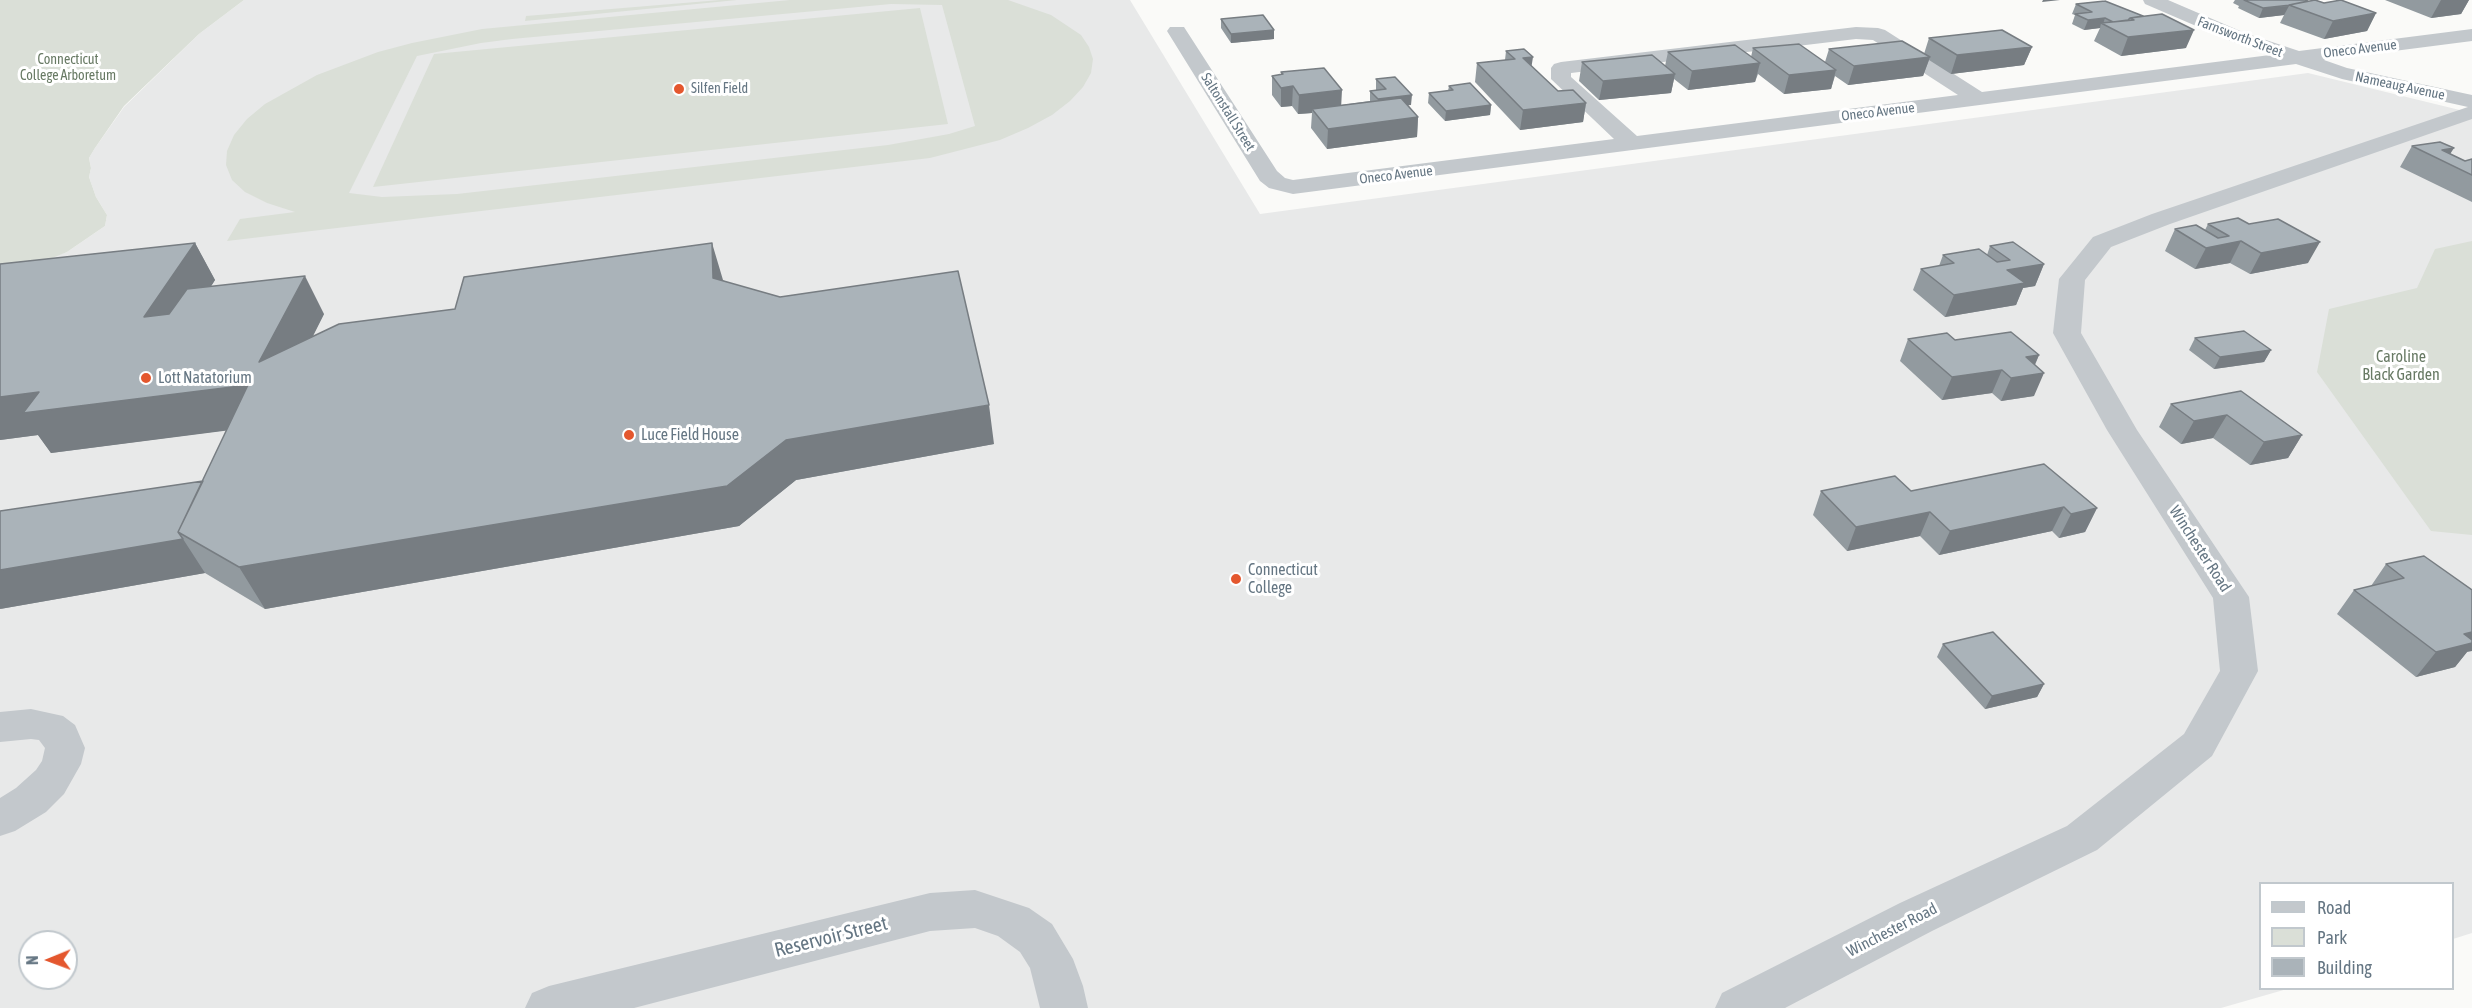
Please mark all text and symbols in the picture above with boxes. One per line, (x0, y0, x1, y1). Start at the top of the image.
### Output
street label: Farnsworth Street (2195, 13, 2285, 61)
street label: Oneco Avenue (2322, 36, 2398, 62)
park label: Connecticut College Arboretum (20, 52, 116, 84)
street label: Nameaug Avenue (2354, 68, 2446, 104)
street label: Saltonstall Street (1197, 70, 1259, 154)
place label: Silfen Field (691, 81, 748, 97)
marker: Silfen Field (672, 82, 686, 96)
street label: Oneco Avenue (1840, 99, 1916, 125)
street label: Oneco Avenue (1358, 162, 1434, 188)
park label: Caroline Black Garden (2362, 347, 2440, 385)
place label: Lott Natatorium (158, 368, 252, 388)
marker: Lott Natatorium (139, 371, 153, 385)
place label: Luce Field House (641, 425, 739, 445)
marker: Luce Field House (622, 428, 636, 442)
street label: Winchester Road (2165, 502, 2235, 596)
place label: Connecticut College (1248, 560, 1318, 598)
marker: Connecticut College (1229, 572, 1243, 586)
legend (2259, 882, 2454, 990)
text: Road (2317, 897, 2351, 918)
street label: Winchester Road (1844, 899, 1940, 961)
street label: Reservoir Street (772, 911, 890, 963)
text: Park (2317, 927, 2347, 948)
north arrow (18, 930, 78, 990)
text: N (23, 955, 41, 965)
text: Building (2317, 957, 2372, 978)

